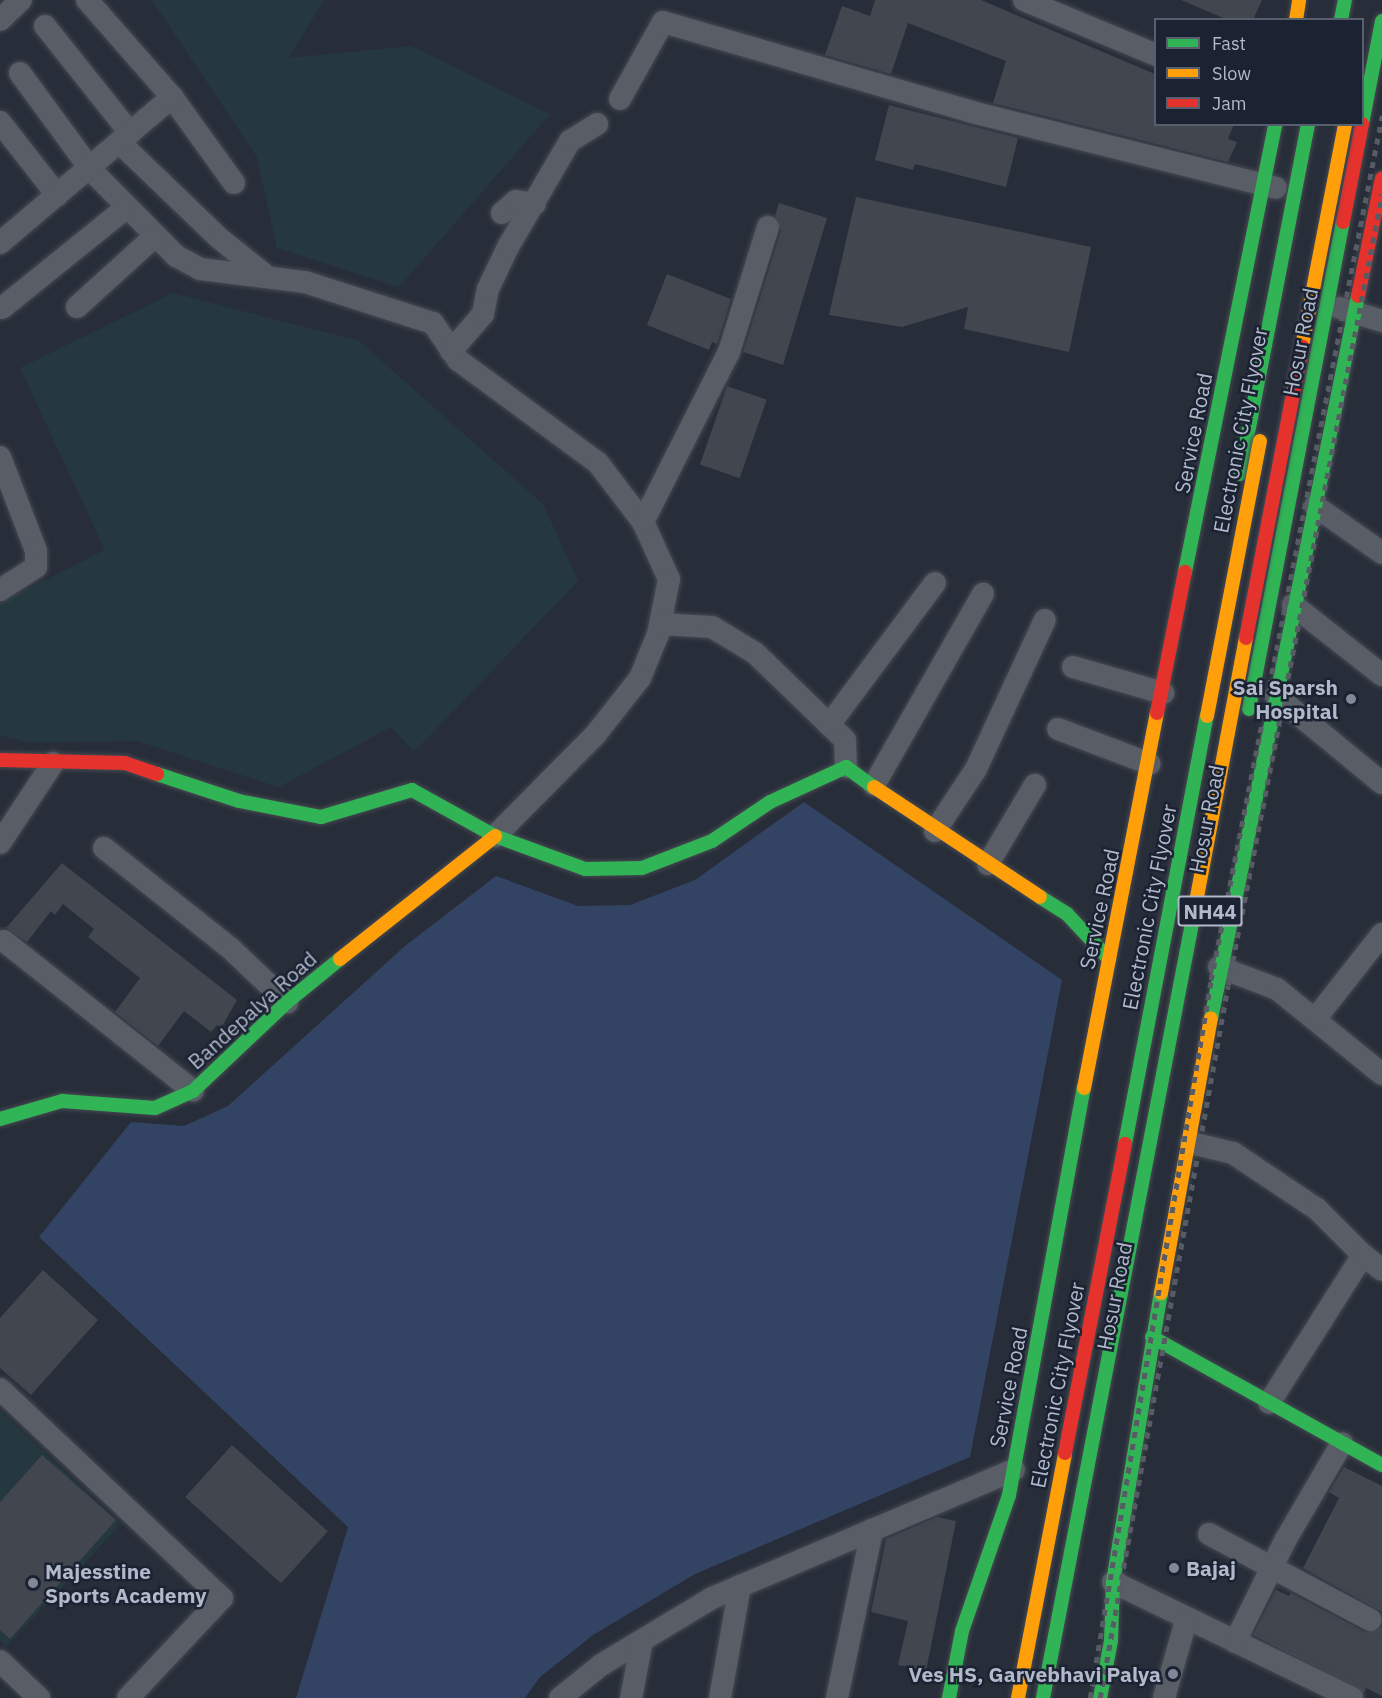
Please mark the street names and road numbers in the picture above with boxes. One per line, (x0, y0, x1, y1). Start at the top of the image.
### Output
street label: Hosur Road (1277, 286, 1323, 398)
street label: Electronic City Flyover (1208, 325, 1272, 535)
street label: Service Road (1169, 371, 1217, 495)
street label: Hosur Road (1183, 763, 1229, 875)
street label: Electronic City Flyover (1117, 802, 1181, 1012)
street label: Service Road (1074, 847, 1124, 971)
road number: NH44 (1177, 894, 1243, 928)
street label: Bandepalya Road (183, 946, 321, 1074)
street label: Hosur Road (1091, 1240, 1137, 1352)
street label: Electronic City Flyover (1025, 1280, 1089, 1490)
street label: Service Road (984, 1325, 1032, 1449)

